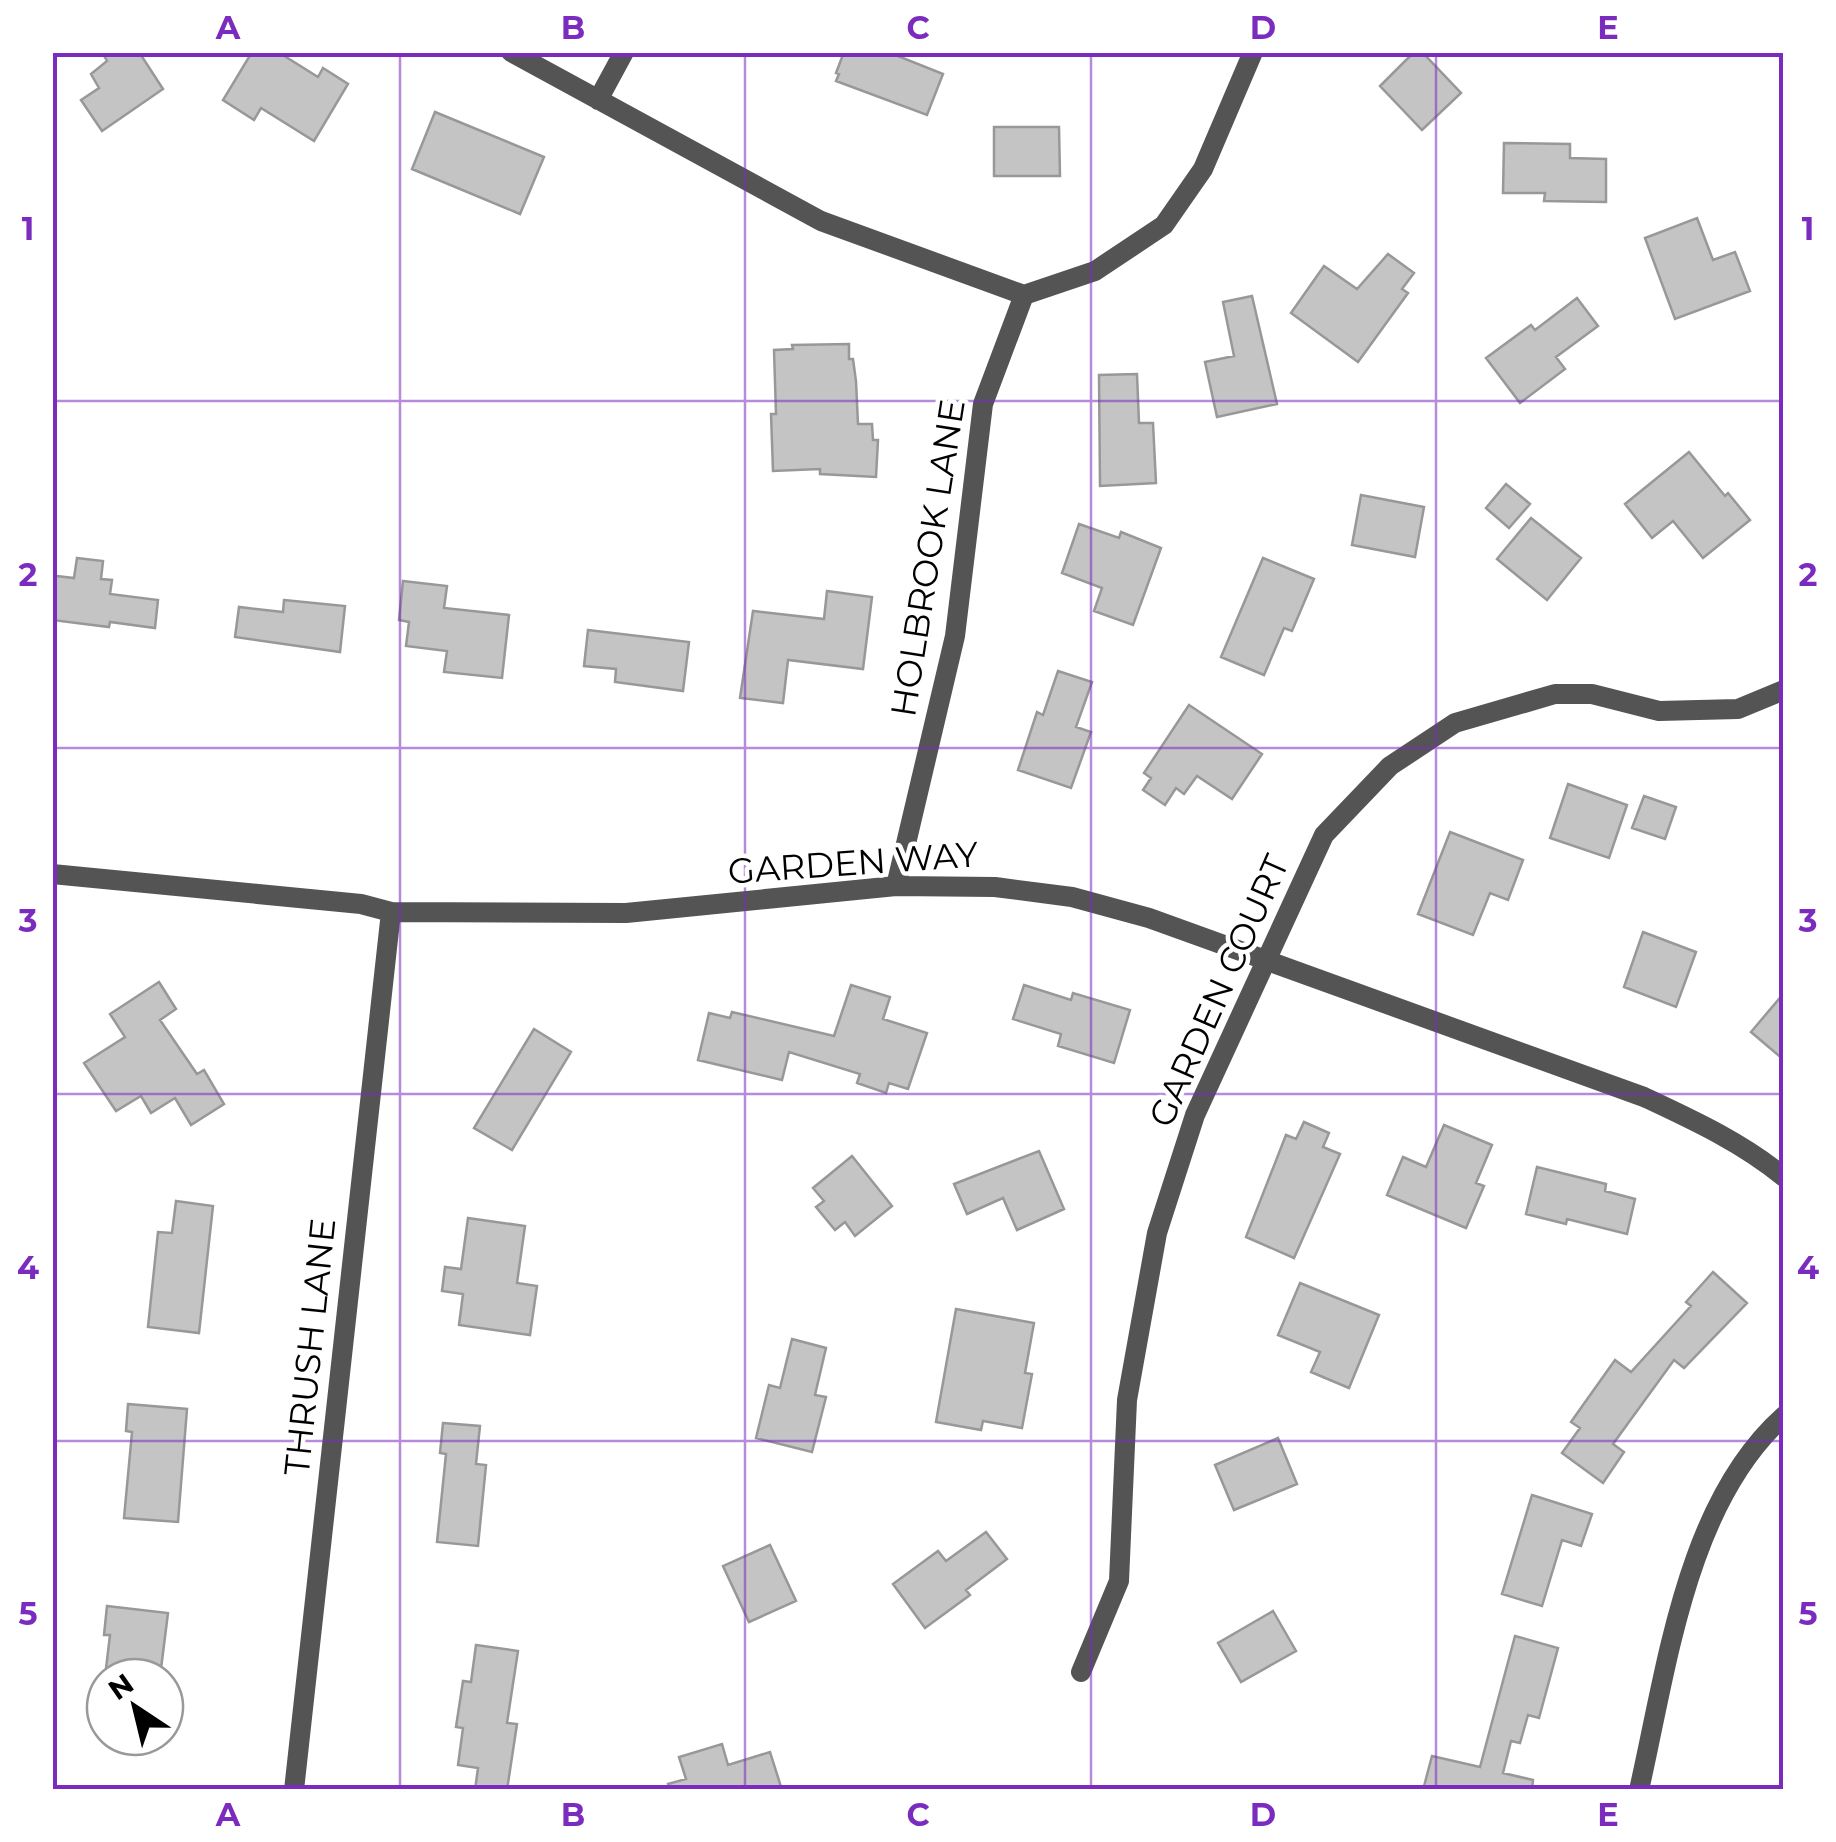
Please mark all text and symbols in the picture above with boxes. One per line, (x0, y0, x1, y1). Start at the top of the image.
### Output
text: A (215, 8, 241, 47)
text: B (561, 8, 585, 47)
text: C (906, 8, 930, 47)
text: D (1250, 8, 1276, 47)
text: E (1597, 8, 1619, 47)
text: 1 (22, 209, 34, 248)
text: 1 (1802, 209, 1814, 248)
street label: HOLBROOK LANE (881, 396, 974, 720)
text: 2 (19, 555, 37, 594)
text: 2 (1799, 555, 1817, 594)
street label: GARDEN WAY (726, 832, 980, 893)
street label: GARDEN COURT (1139, 848, 1298, 1133)
text: 3 (18, 901, 37, 940)
text: 3 (1798, 901, 1817, 940)
street label: THRUSH LANE (275, 1216, 344, 1478)
text: 4 (17, 1248, 39, 1287)
text: 4 (1797, 1248, 1819, 1287)
text: 5 (18, 1594, 38, 1633)
text: 5 (1798, 1594, 1818, 1633)
north arrow (85, 1657, 185, 1757)
text: N (102, 1666, 140, 1707)
text: A (215, 1795, 241, 1834)
text: B (561, 1795, 585, 1834)
text: C (906, 1795, 930, 1834)
text: D (1250, 1795, 1276, 1834)
text: E (1597, 1795, 1619, 1834)

